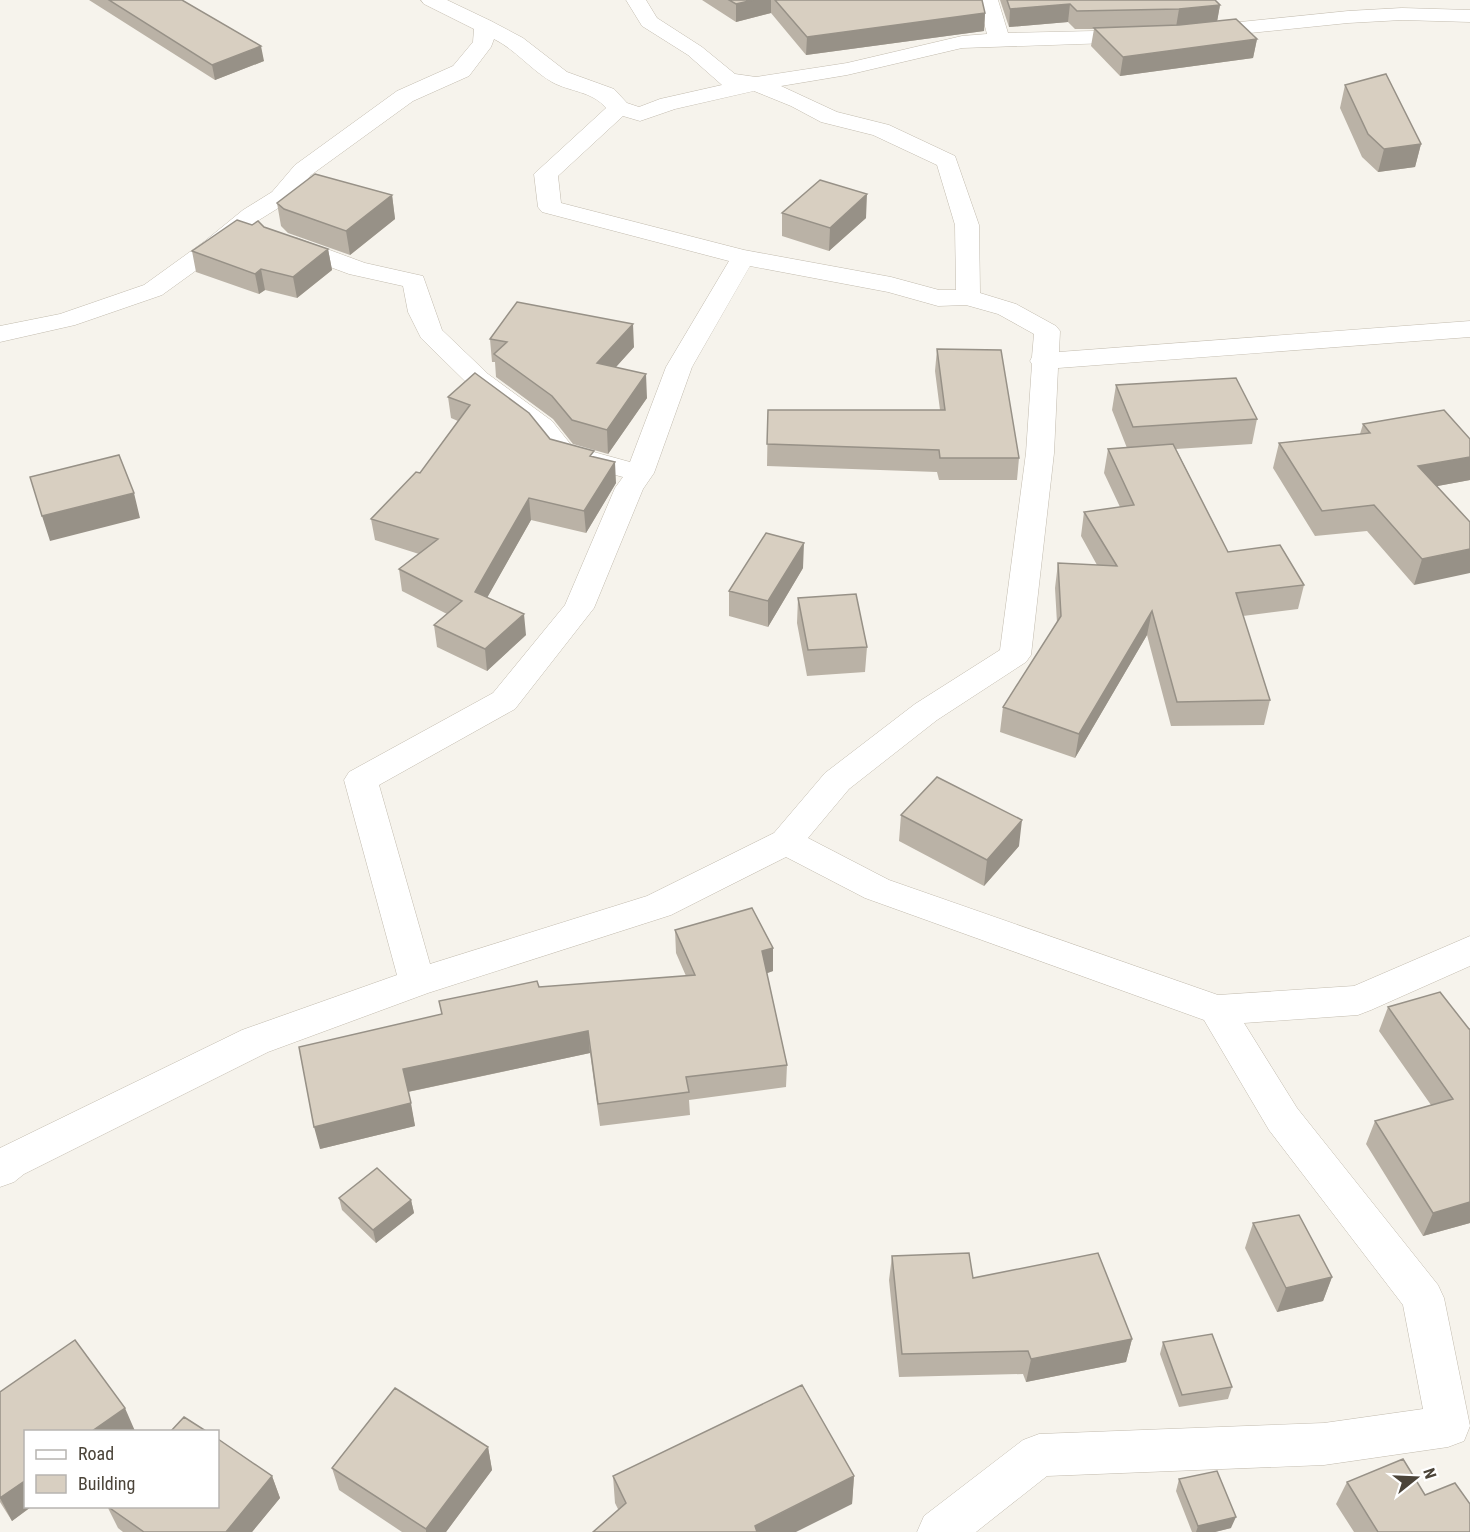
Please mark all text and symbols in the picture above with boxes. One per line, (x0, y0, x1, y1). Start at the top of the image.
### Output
legend (24, 1430, 219, 1508)
text: Road (78, 1443, 114, 1464)
north arrow (1386, 1448, 1446, 1508)
text: N (1419, 1466, 1440, 1481)
text: Building (78, 1473, 135, 1494)

